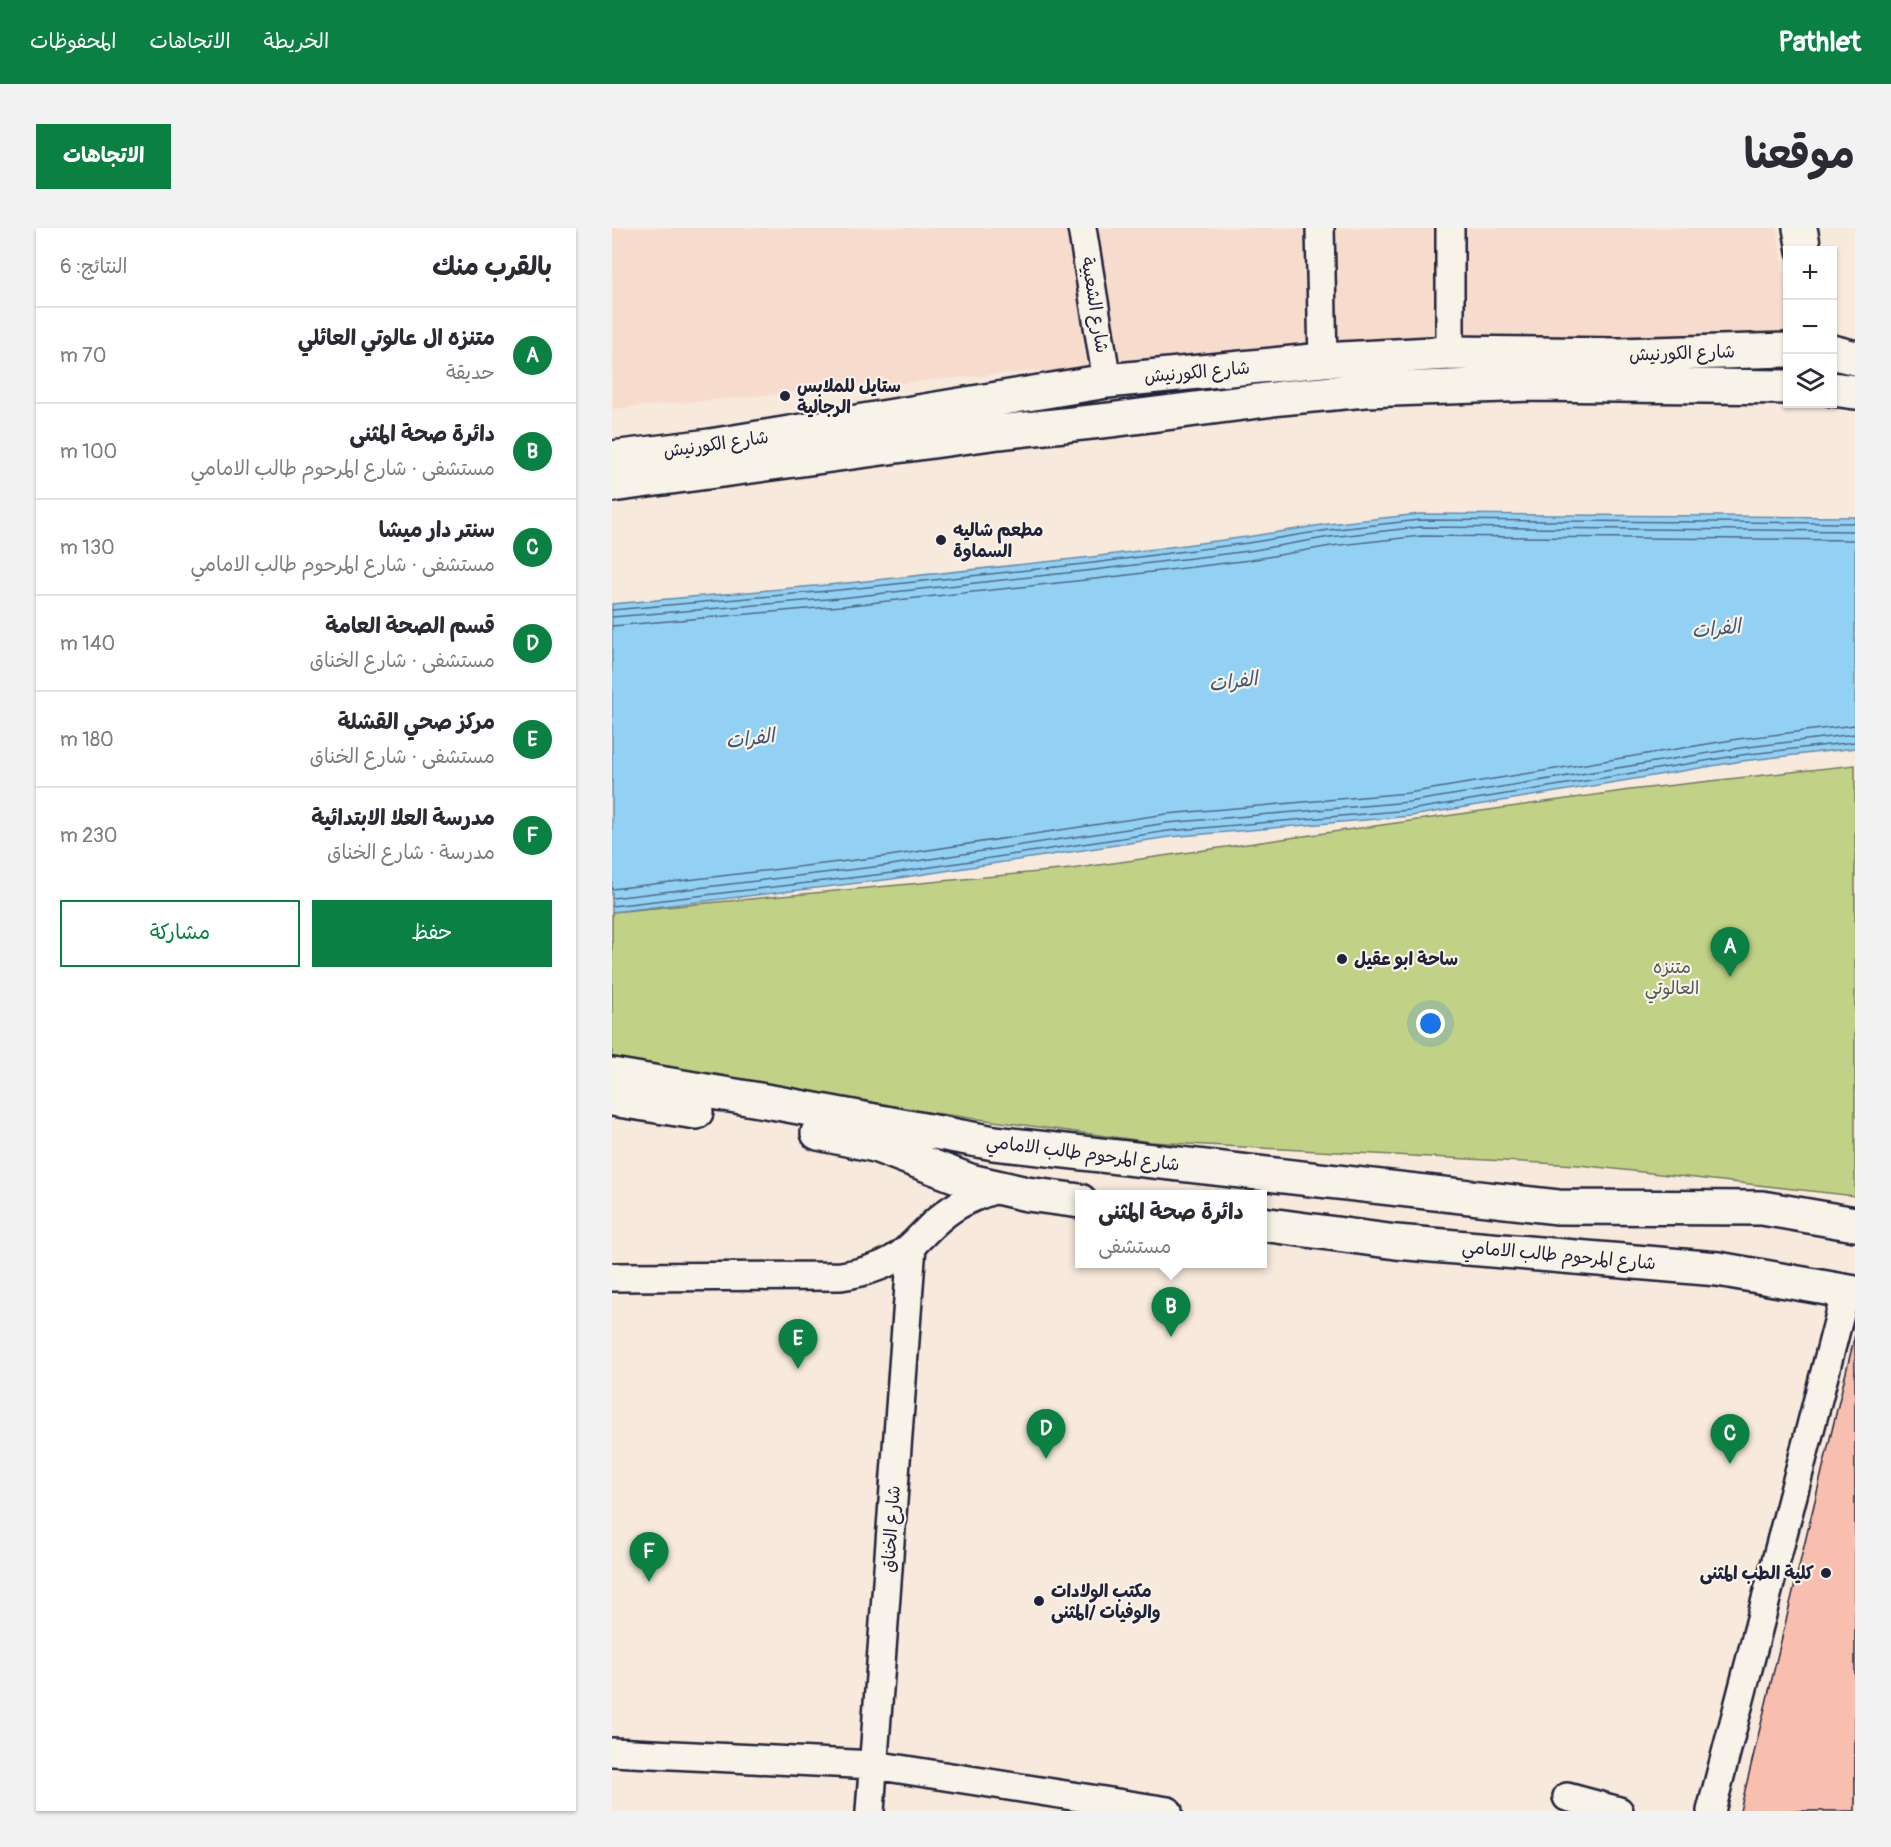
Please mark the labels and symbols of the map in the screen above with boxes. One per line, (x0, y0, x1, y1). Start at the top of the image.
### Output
street label: شارع الشعبية (1076, 255, 1113, 355)
street label: شارع الكورنيش (1629, 340, 1735, 367)
street label: شارع الكورنيش (1143, 356, 1251, 389)
place label: ستايل للملابس الرجالية (797, 375, 901, 419)
marker: ستايل للملابس الرجالية (778, 389, 792, 403)
street label: شارع الكورنيش (662, 426, 770, 463)
place label: مطعم شاليه السماوة (953, 519, 1043, 563)
marker: مطعم شاليه السماوة (934, 533, 948, 547)
water label: الفرات (1690, 613, 1745, 643)
water label: الفرات (1207, 666, 1262, 697)
water label: الفرات (724, 723, 779, 754)
pin: A (1710, 928, 1750, 977)
place label: ساحة ابو عقيل (1354, 948, 1458, 971)
marker: ساحة ابو عقيل (1335, 952, 1349, 966)
park label: متنزه العالوتي (1645, 956, 1699, 1004)
your location (1416, 1009, 1445, 1038)
street label: شارع المرحوم طالب الامامي (984, 1130, 1181, 1181)
street label: شارع المرحوم طالب الامامي (1461, 1236, 1657, 1279)
pin: B (1152, 1288, 1190, 1337)
pin: E (778, 1320, 818, 1369)
pin: D (1026, 1410, 1066, 1459)
pin: C (1710, 1414, 1750, 1464)
street label: شارع الخناق (877, 1485, 906, 1573)
pin: F (630, 1532, 669, 1582)
place label: كلية الطب المثنى (1700, 1562, 1814, 1585)
marker: كلية الطب المثنى (1819, 1566, 1833, 1580)
place label: مكتب الولادات والوفيات /المثنى (1051, 1580, 1161, 1624)
marker: مكتب الولادات والوفيات /المثنى (1032, 1594, 1046, 1608)

